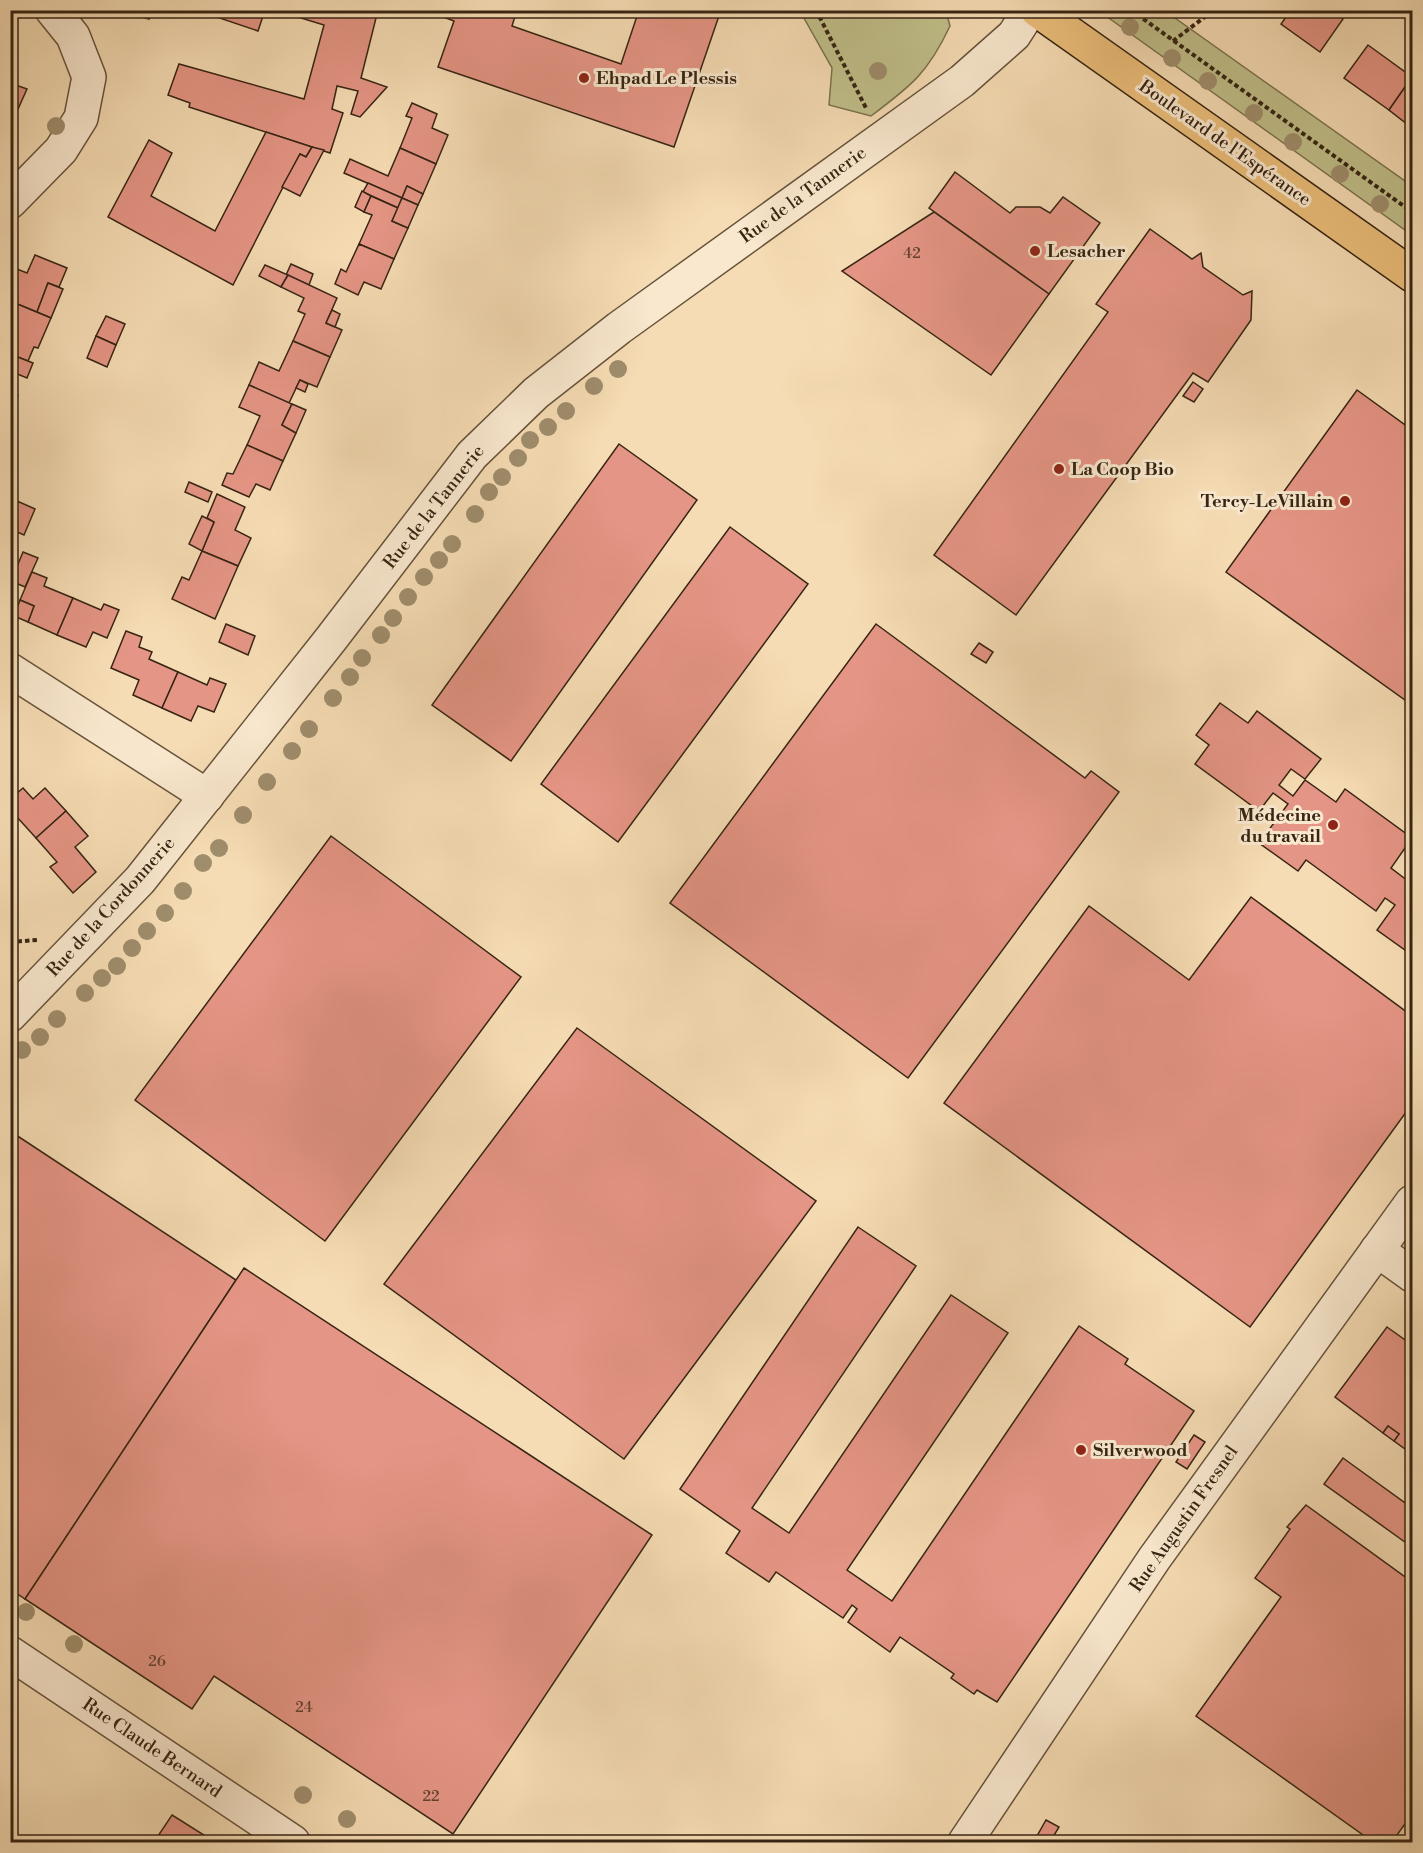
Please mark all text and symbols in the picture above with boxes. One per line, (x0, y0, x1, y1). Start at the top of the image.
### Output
place label: Ehpad Le Plessis (596, 67, 737, 90)
marker: Ehpad Le Plessis (577, 71, 591, 85)
street label: Boulevard de l'Espérance (1134, 74, 1316, 211)
street label: Rue de la Tannerie (735, 141, 871, 249)
place label: Lesacher (1047, 240, 1126, 263)
house number: 42 (903, 244, 921, 263)
marker: Lesacher (1028, 244, 1042, 258)
street label: Rue de la Tannerie (378, 440, 490, 574)
place label: La Coop Bio (1071, 458, 1174, 481)
marker: La Coop Bio (1052, 462, 1066, 476)
place label: Tercy-LeVillain (1201, 490, 1333, 513)
marker: Tercy-LeVillain (1338, 494, 1352, 508)
place label: Médecine du travail (1238, 804, 1321, 848)
marker: Médecine du travail (1326, 818, 1340, 832)
street label: Rue de la Cordonnerie (42, 832, 180, 982)
place label: Silverwood (1093, 1439, 1188, 1462)
street label: Rue Augustin Fresnel (1125, 1441, 1244, 1597)
marker: Silverwood (1074, 1443, 1088, 1457)
house number: 26 (148, 1652, 166, 1671)
street label: Rue Claude Bernard (78, 1693, 227, 1804)
house number: 24 (295, 1698, 313, 1717)
house number: 22 (422, 1787, 440, 1806)

